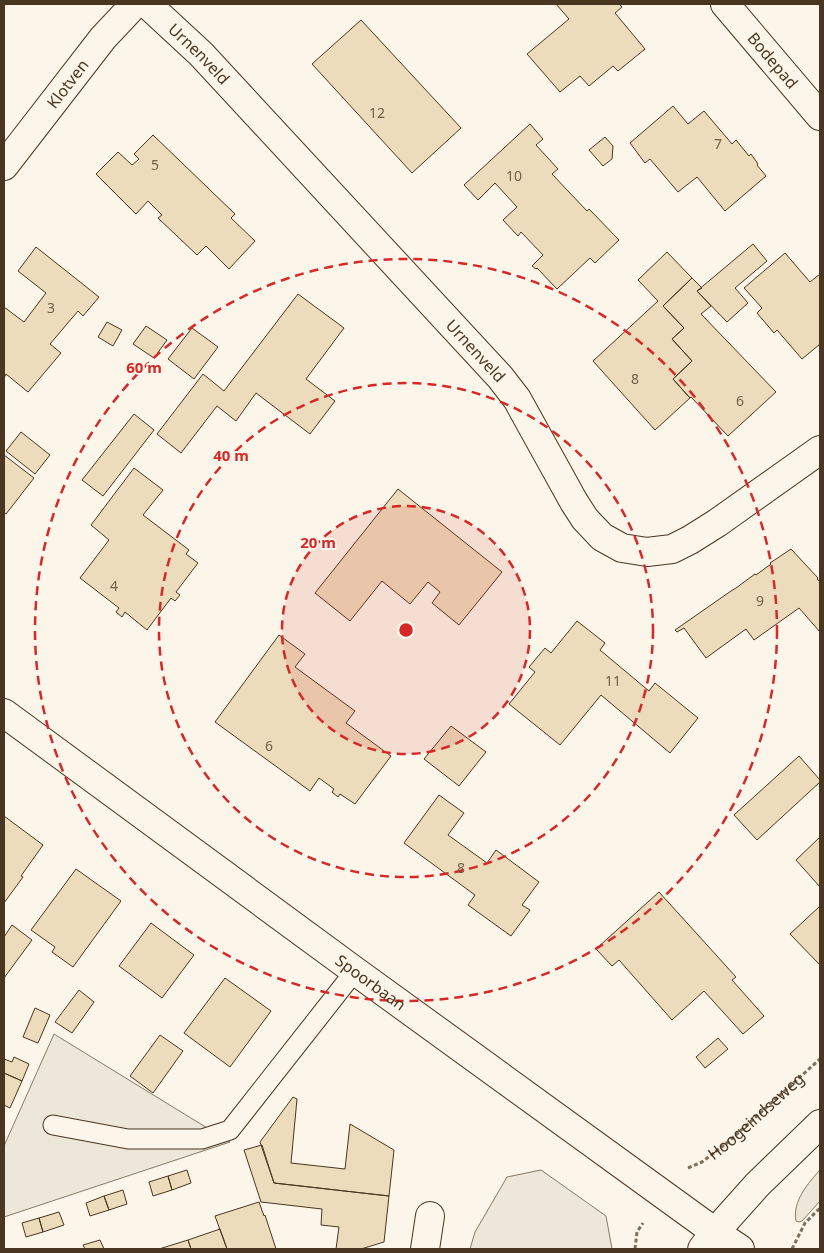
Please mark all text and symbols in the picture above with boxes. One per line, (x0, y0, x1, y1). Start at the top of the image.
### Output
street label: Urnenveld (164, 18, 235, 89)
street label: Bodepad (743, 28, 803, 93)
street label: Klotven (42, 55, 94, 113)
house number: 12 (369, 103, 385, 122)
house number: 7 (714, 134, 722, 153)
house number: 5 (151, 155, 159, 174)
house number: 10 (506, 166, 522, 185)
house number: 3 (47, 298, 55, 317)
street label: Urnenveld (441, 315, 510, 387)
text: 60 m (126, 357, 162, 377)
house number: 8 (631, 369, 639, 388)
house number: 6 (736, 391, 744, 410)
text: 40 m (213, 445, 249, 465)
text: 20 m (300, 532, 336, 552)
house number: 4 (110, 576, 118, 595)
house number: 9 (756, 591, 764, 610)
centre of rings (397, 621, 415, 639)
house number: 11 (605, 671, 621, 690)
house number: 6 (265, 736, 273, 755)
house number: 8 (457, 858, 465, 877)
street label: Spoorbaan (331, 949, 410, 1015)
street label: Hoogeindseweg (703, 1068, 809, 1165)

